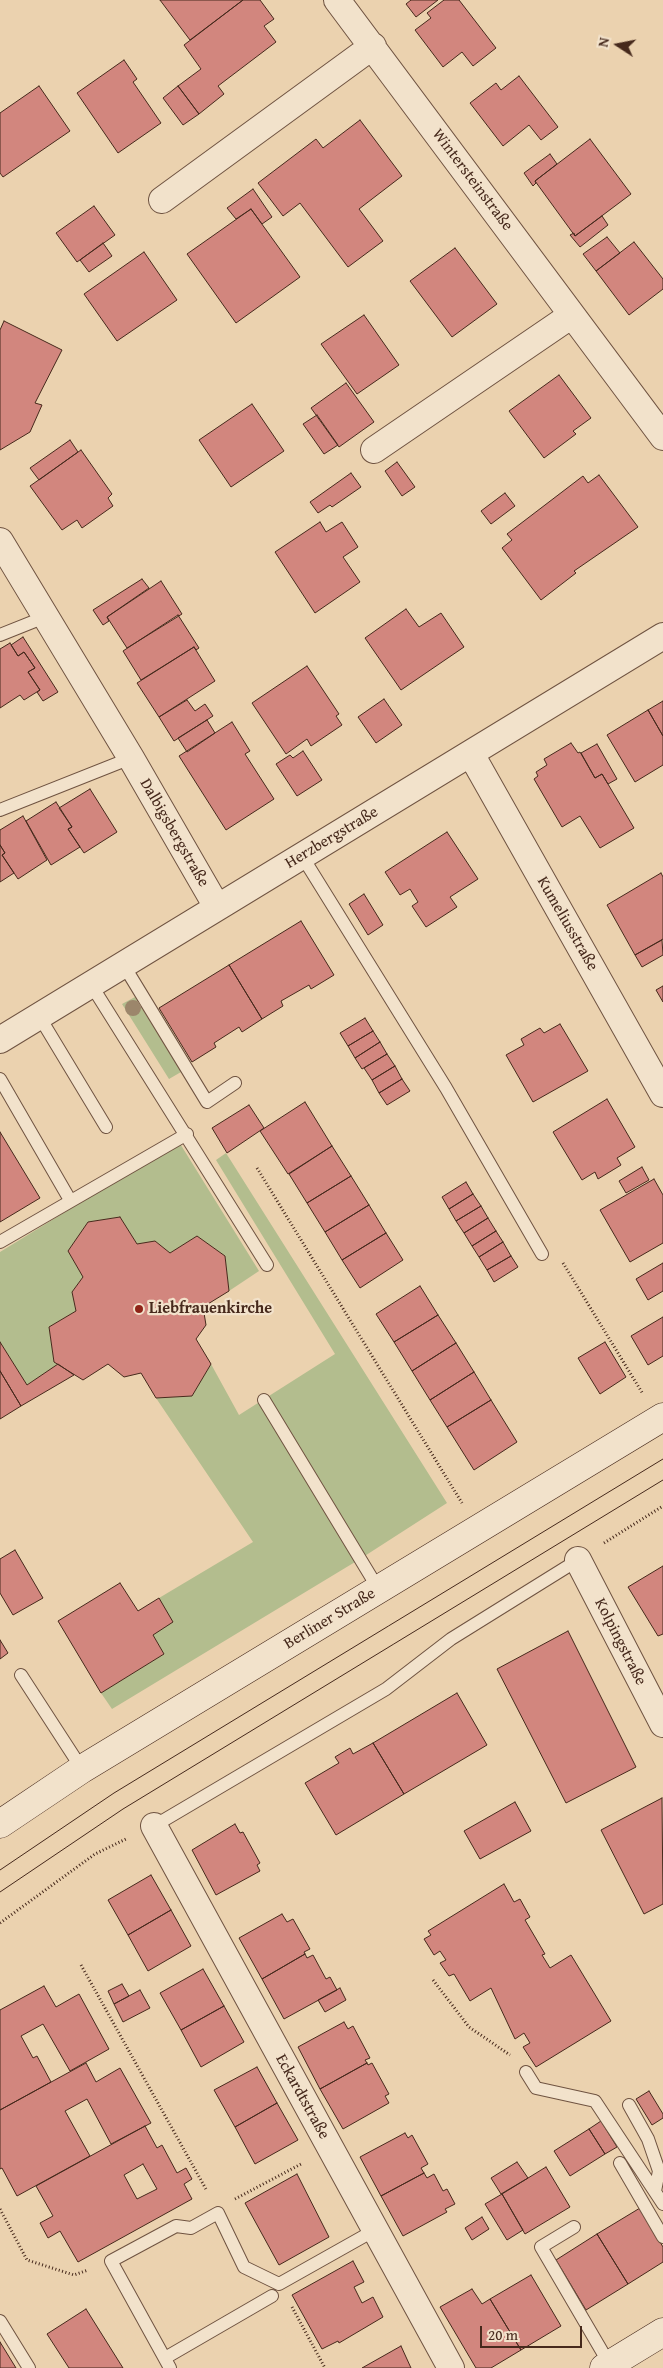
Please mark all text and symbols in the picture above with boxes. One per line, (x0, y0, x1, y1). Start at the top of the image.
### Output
north arrow (593, 20, 643, 70)
text: N (593, 36, 614, 49)
street label: Wintersteinstraße (427, 125, 517, 235)
street label: Dalbigsbergstraße (135, 775, 213, 891)
street label: Herzbergstraße (282, 803, 382, 873)
street label: Kumeliusstraße (532, 873, 602, 975)
place label: Liebfrauenkirche (149, 1299, 272, 1319)
marker: Liebfrauenkirche (133, 1303, 145, 1315)
street label: Berliner Straße (281, 1584, 379, 1654)
street label: Kolpingstraße (590, 1595, 650, 1689)
street label: Eckardtstraße (271, 2051, 333, 2143)
scale bar (483, 2316, 586, 2348)
text: 20 m (488, 2324, 518, 2345)

